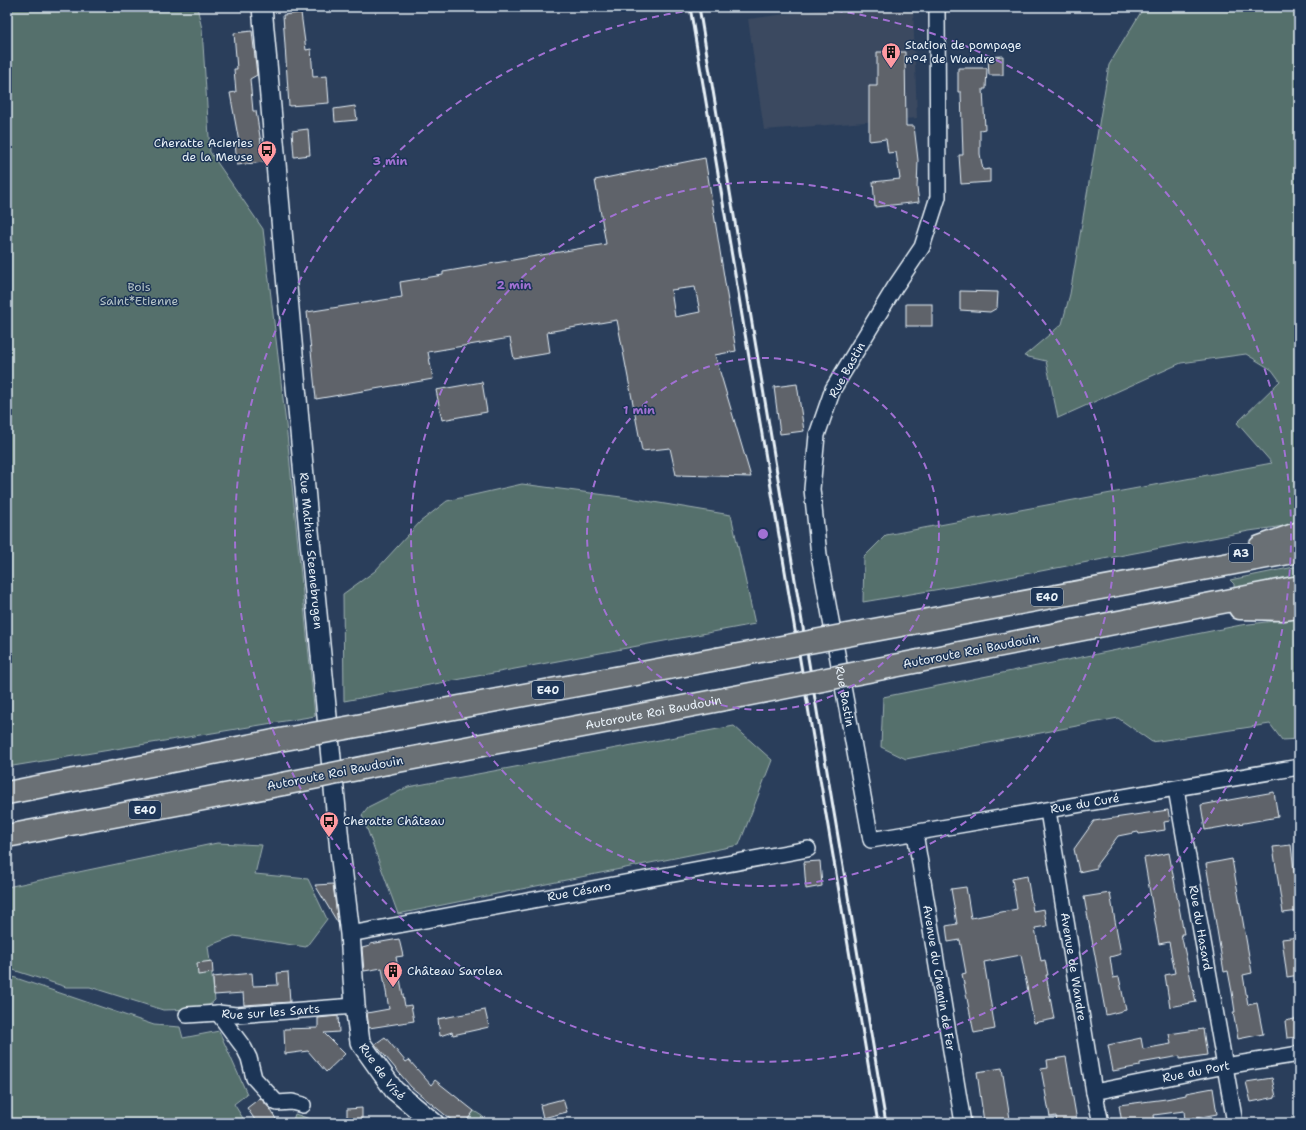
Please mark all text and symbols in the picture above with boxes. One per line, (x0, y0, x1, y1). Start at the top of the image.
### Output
place label: Station de pompage n°4 de Wandre (905, 37, 1022, 67)
building icon: Station de pompage n°4 de Wandre (880, 41, 902, 69)
place label: Cheratte Acieries de la Meuse (154, 135, 253, 165)
bus stop icon: Cheratte Acieries de la Meuse (256, 139, 278, 167)
text: 3 min (373, 153, 408, 169)
text: 2 min (497, 277, 532, 293)
park label: Bois Saint*Etienne (100, 279, 179, 309)
street label: Rue Bastin (825, 339, 869, 401)
text: 1 min (623, 402, 655, 418)
street label: Rue Mathieu Steenebrugen (296, 472, 326, 630)
centre of rings (756, 527, 770, 541)
road number: A3 (1229, 544, 1253, 562)
road number: E40 (1031, 588, 1063, 606)
street label: Autoroute Roi Baudouin (902, 630, 1040, 672)
street label: Rue Bastin (831, 665, 858, 728)
road number: E40 (532, 681, 564, 699)
street label: Autoroute Roi Baudouin (584, 692, 723, 733)
street label: Autoroute Roi Baudouin (266, 752, 404, 794)
street label: Rue du Curé (1049, 790, 1121, 817)
road number: E40 (129, 801, 161, 819)
bus stop icon: Cheratte Château (318, 810, 340, 838)
place label: Cheratte Château (343, 813, 445, 829)
street label: Rue Césaro (546, 878, 612, 905)
street label: Rue du Hasard (1185, 884, 1216, 972)
street label: Avenue du Chemin de Fer (919, 904, 959, 1053)
street label: Avenue de Wandre (1057, 911, 1090, 1023)
building icon: Château Sarolea (382, 960, 404, 988)
place label: Château Sarolea (407, 963, 503, 979)
street label: Rue sur les Sarts (221, 1001, 321, 1023)
street label: Rue de Visé (355, 1040, 409, 1104)
street label: Rue du Port (1161, 1057, 1231, 1086)

